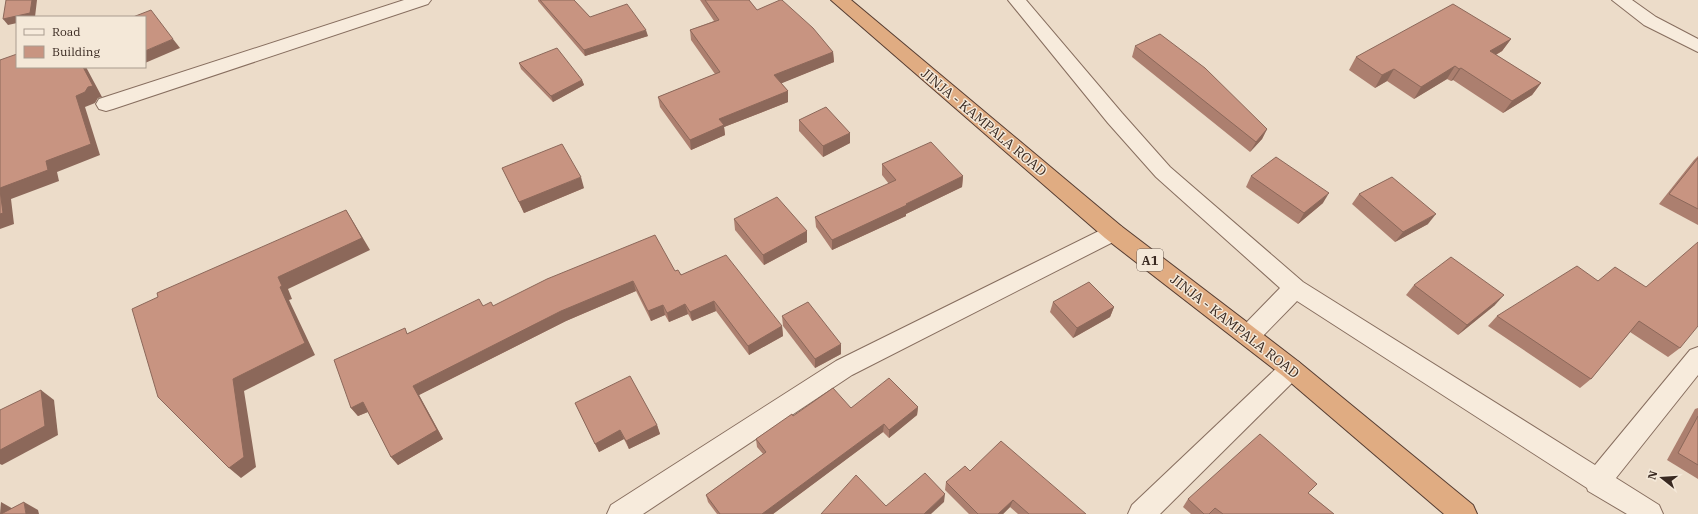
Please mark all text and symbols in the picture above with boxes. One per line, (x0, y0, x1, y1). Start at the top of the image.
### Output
legend (16, 16, 146, 68)
text: Road (52, 24, 81, 39)
text: Building (52, 44, 100, 59)
street label: JINJA - KAMPALA ROAD (917, 64, 1051, 180)
road number: A1 (1137, 249, 1163, 271)
street label: JINJA - KAMPALA ROAD (1167, 270, 1303, 382)
north arrow (1642, 458, 1682, 498)
text: N (1644, 469, 1660, 481)

